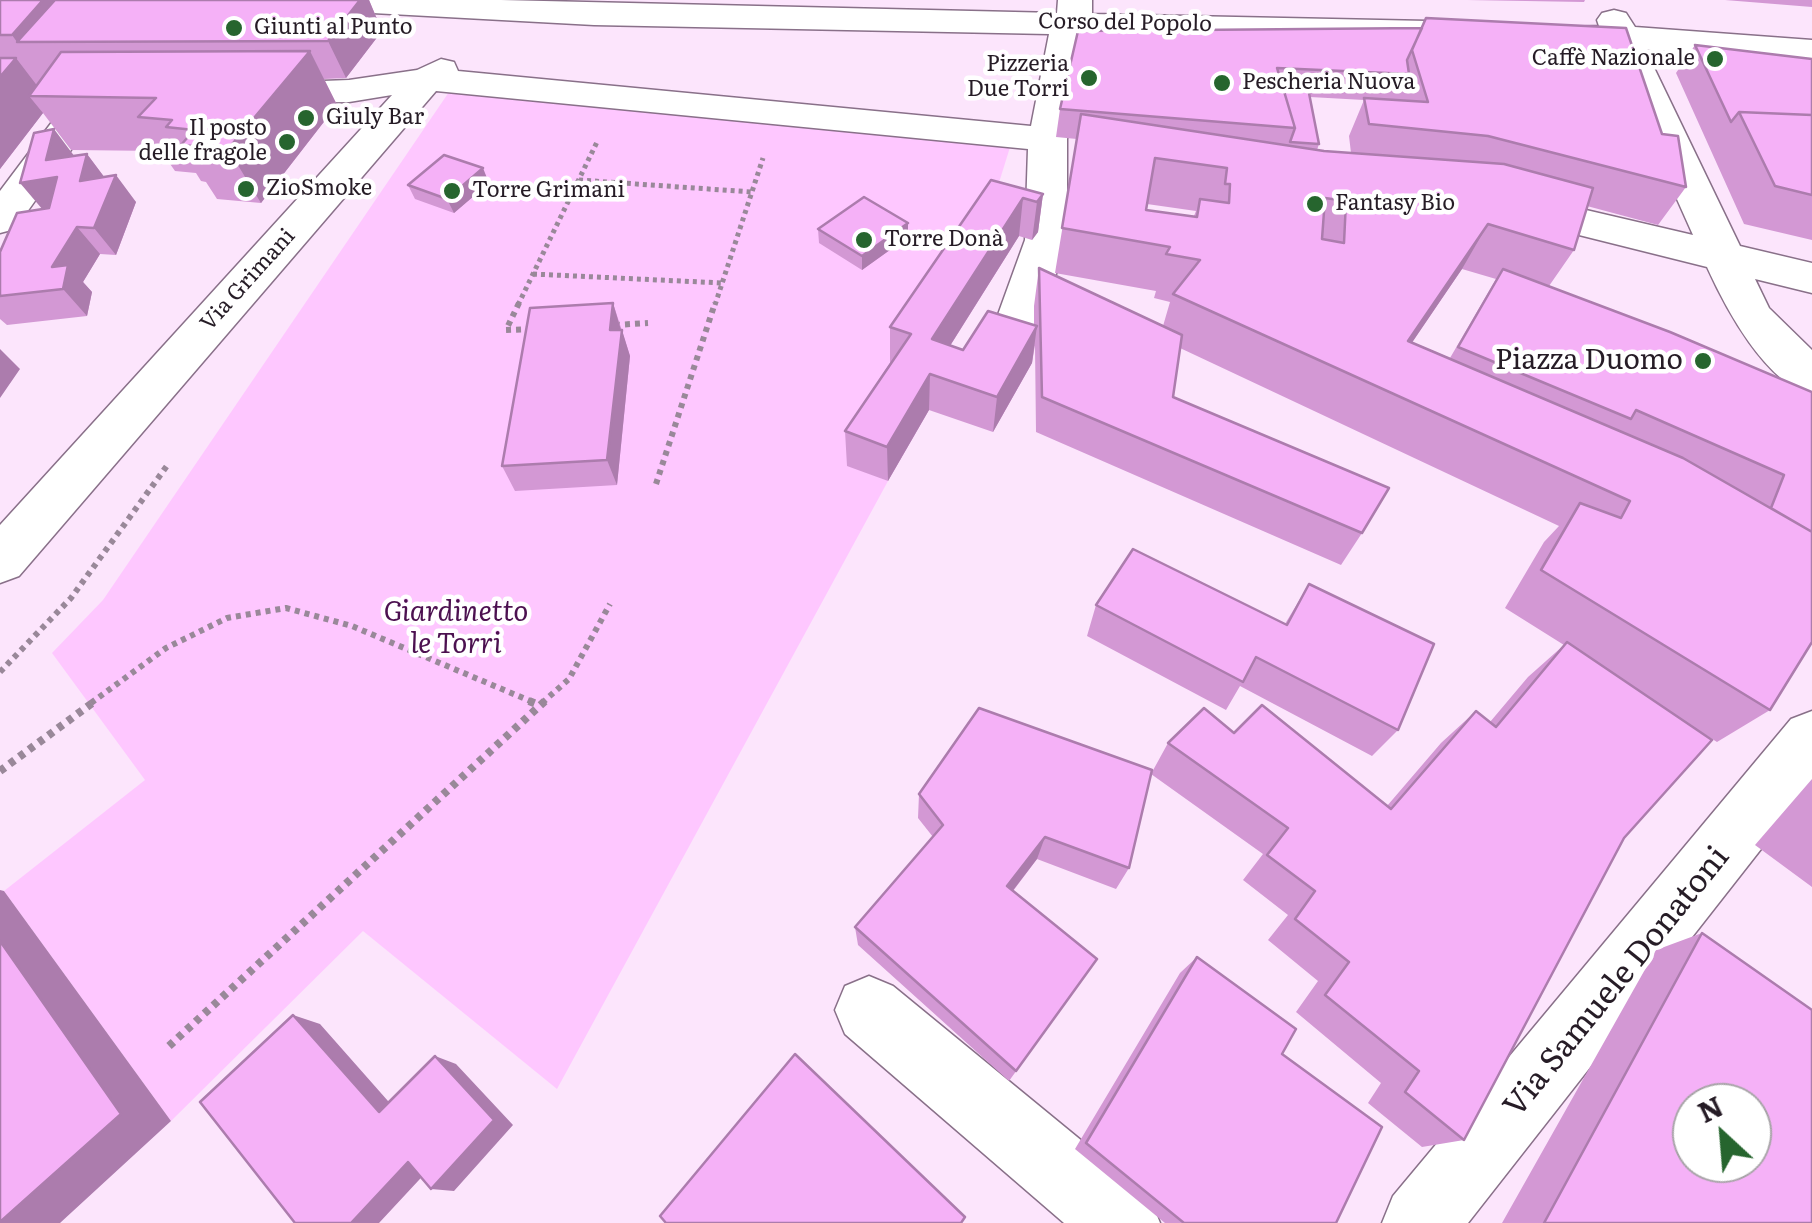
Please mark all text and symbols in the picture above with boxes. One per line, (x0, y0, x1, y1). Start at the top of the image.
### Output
street label: Corso del Popolo (1038, 8, 1212, 38)
place label: Giunti al Punto (254, 15, 413, 41)
marker: Giunti al Punto (223, 17, 245, 39)
place label: Caffè Nazionale (1532, 46, 1695, 72)
marker: Caffè Nazionale (1704, 48, 1726, 70)
place label: Pizzeria Due Torri (967, 52, 1069, 104)
marker: Pizzeria Due Torri (1078, 67, 1100, 89)
place label: Pescheria Nuova (1242, 70, 1415, 96)
marker: Pescheria Nuova (1211, 72, 1233, 94)
place label: Giuly Bar (326, 105, 424, 131)
marker: Giuly Bar (295, 107, 317, 129)
place label: Il posto delle fragole (139, 116, 267, 168)
marker: Il posto delle fragole (276, 131, 298, 153)
place label: ZioSmoke (266, 176, 372, 202)
marker: ZioSmoke (235, 178, 257, 200)
place label: Torre Grimani (472, 178, 625, 204)
marker: Torre Grimani (441, 180, 463, 202)
place label: Fantasy Bio (1335, 191, 1455, 217)
marker: Fantasy Bio (1304, 193, 1326, 215)
street label: Via Grimani (195, 223, 301, 337)
place label: Torre Donà (884, 227, 1004, 253)
marker: Torre Donà (853, 229, 875, 251)
place label: Piazza Duomo (1495, 344, 1683, 378)
marker: Piazza Duomo (1692, 350, 1714, 372)
park label: Giardinetto le Torri (384, 596, 528, 662)
street label: Via Samuele Donatoni (1496, 839, 1738, 1125)
north arrow (1672, 1083, 1772, 1183)
text: N (1690, 1084, 1729, 1132)

